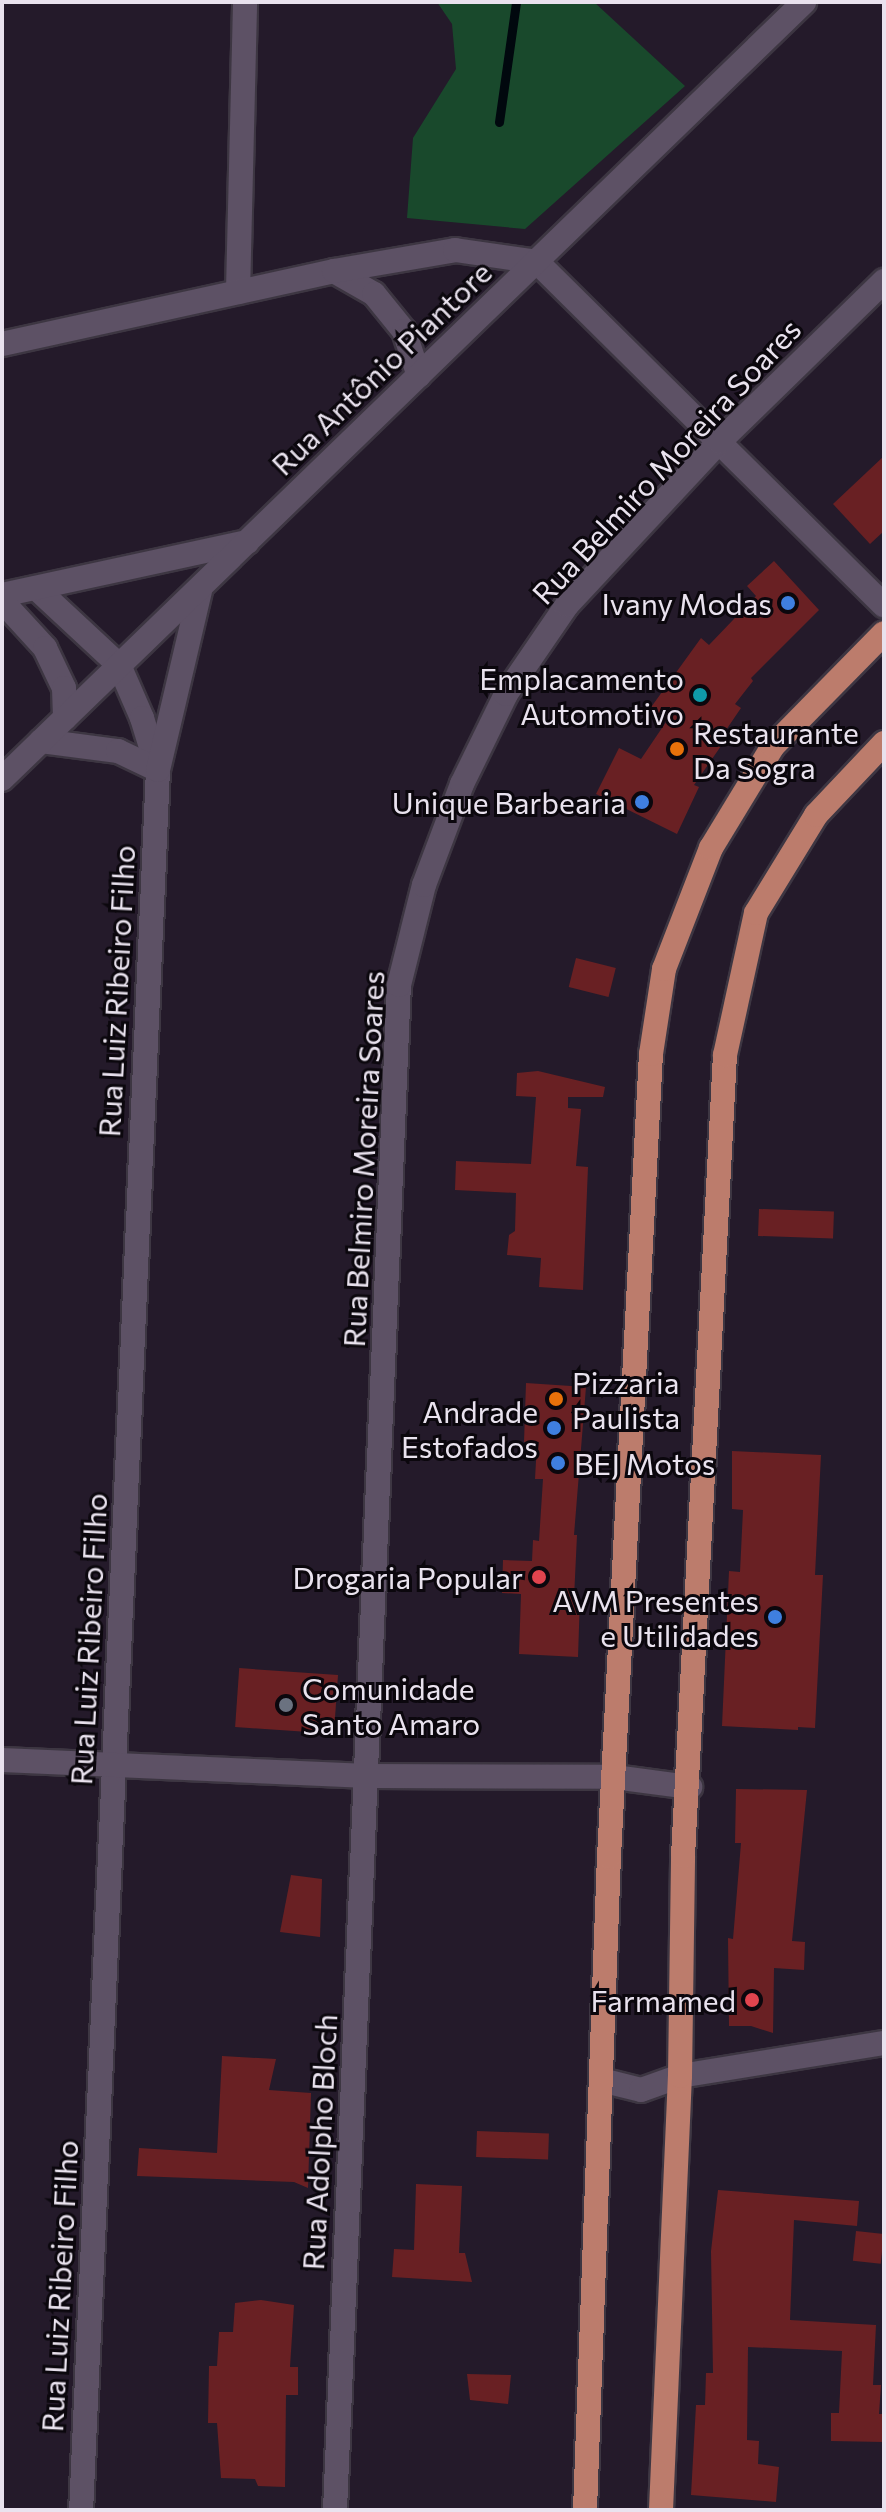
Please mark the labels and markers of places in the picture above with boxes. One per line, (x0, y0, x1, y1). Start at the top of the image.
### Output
place label: Ivany Modas (601, 585, 772, 621)
marker: Ivany Modas (779, 594, 797, 612)
place label: Emplacamento Automotivo (479, 660, 684, 730)
marker: Emplacamento Automotivo (691, 686, 709, 704)
place label: Restaurante Da Sogra (693, 714, 859, 784)
marker: Restaurante Da Sogra (668, 740, 686, 758)
place label: Unique Barbearia (392, 784, 626, 820)
marker: Unique Barbearia (633, 793, 651, 811)
place label: Pizzaria Paulista (572, 1364, 680, 1434)
marker: Pizzaria Paulista (547, 1390, 565, 1408)
place label: Andrade Estofados (401, 1393, 538, 1464)
marker: Andrade Estofados (545, 1419, 563, 1437)
place label: BEJ Motos (574, 1445, 715, 1481)
marker: BEJ Motos (549, 1454, 567, 1472)
place label: Drogaria Popular (293, 1559, 523, 1595)
marker: Drogaria Popular (530, 1568, 548, 1586)
place label: AVM Presentes e Utilidades (552, 1582, 759, 1652)
marker: AVM Presentes e Utilidades (766, 1608, 784, 1626)
place label: Comunidade Santo Amaro (302, 1670, 480, 1740)
marker: Comunidade Santo Amaro (277, 1696, 295, 1714)
place label: Farmamed (591, 1982, 736, 2018)
marker: Farmamed (743, 1991, 761, 2009)

